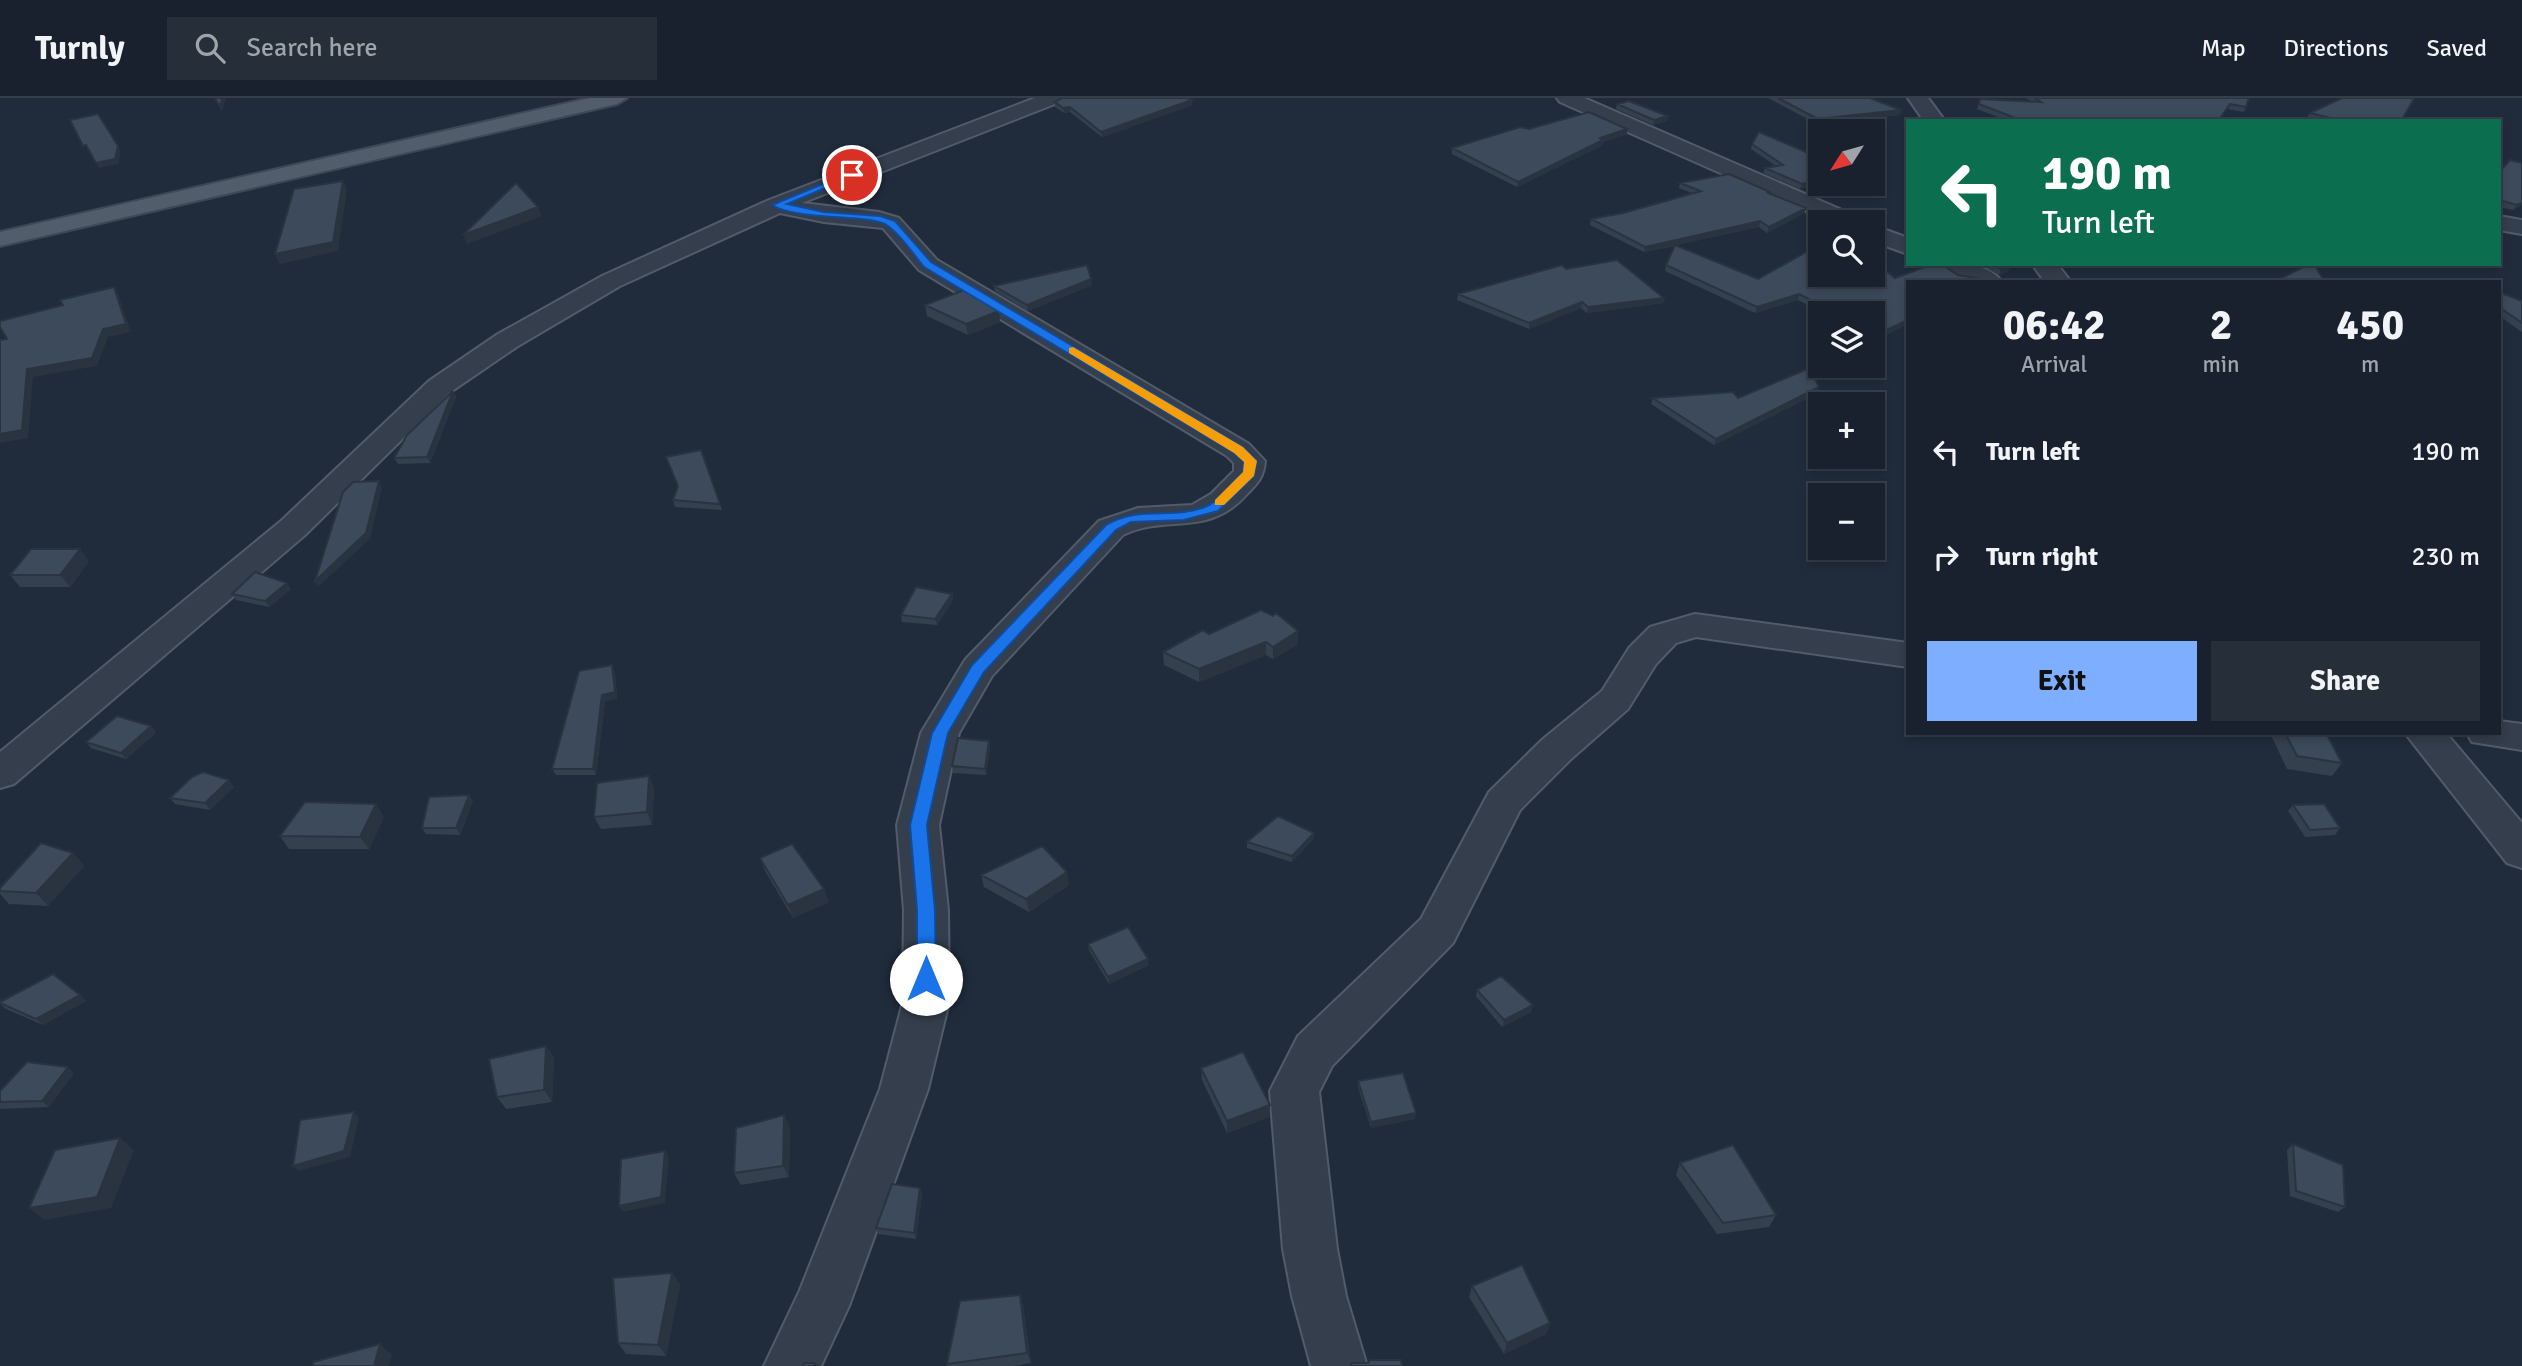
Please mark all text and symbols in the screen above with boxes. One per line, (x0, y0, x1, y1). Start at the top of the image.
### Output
search box (167, 17, 657, 80)
text: Turnly (35, 28, 125, 69)
icon: search (191, 29, 229, 67)
text: Search here (247, 32, 378, 64)
text: Map (2201, 33, 2246, 63)
text: Directions (2284, 33, 2389, 63)
text: Saved (2427, 33, 2487, 63)
north arrow (1808, 119, 1885, 196)
map controls (1808, 119, 1885, 560)
text: 190 m (2042, 143, 2172, 203)
pin (822, 145, 882, 205)
icon: left (1927, 147, 2018, 238)
icon: arrive (833, 156, 871, 194)
text: Turn left (2042, 203, 2155, 242)
button: search (1808, 210, 1885, 287)
text: 06:42 (2003, 300, 2106, 351)
text: 2 (2210, 300, 2232, 351)
text: 450 (2336, 300, 2404, 351)
button: layers (1808, 301, 1885, 378)
text: Arrival (2021, 350, 2087, 379)
text: min (2202, 350, 2240, 379)
text: m (2361, 350, 2379, 379)
button: + (1808, 392, 1885, 469)
icon: left (1927, 433, 1965, 471)
text: Turn left (1986, 436, 2080, 468)
text: 190 m (2411, 436, 2480, 468)
button: − (1808, 483, 1885, 560)
icon: right (1927, 538, 1965, 576)
text: Turn right (1986, 541, 2098, 573)
text: 230 m (2411, 541, 2480, 573)
button: Exit (1927, 641, 2197, 721)
button: Share (2211, 641, 2480, 721)
position arrow (889, 942, 963, 1016)

